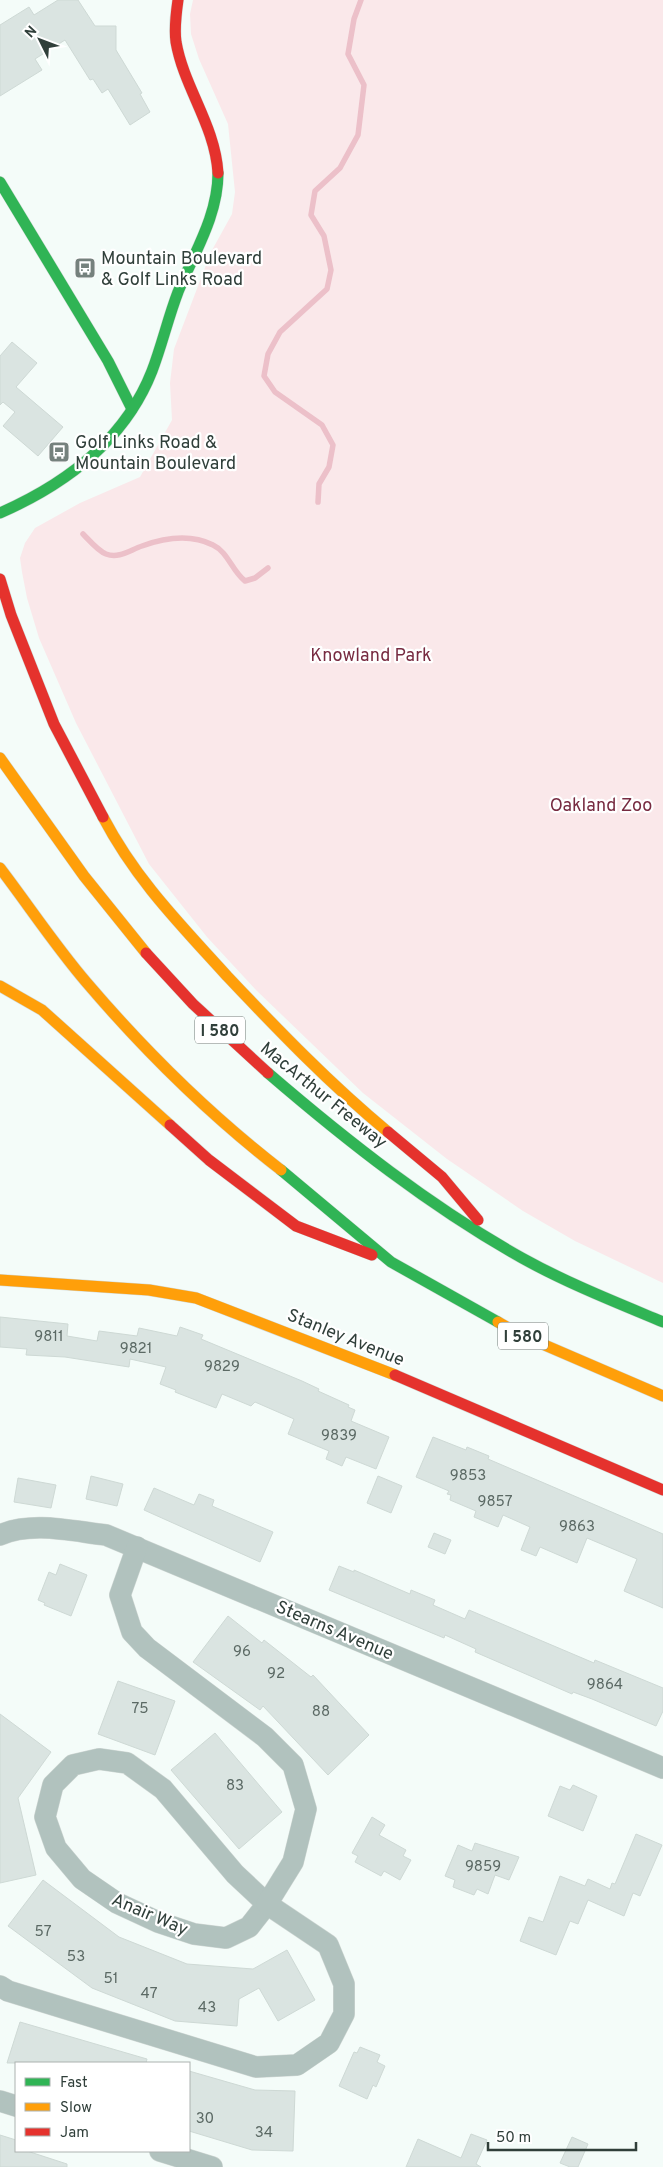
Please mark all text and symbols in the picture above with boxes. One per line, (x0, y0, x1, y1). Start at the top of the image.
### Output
north arrow (15, 15, 65, 65)
text: N (22, 23, 41, 42)
place label: Mountain Boulevard & Golf Links Road (101, 248, 262, 292)
bus stop icon: Mountain Boulevard & Golf Links Road (73, 256, 97, 280)
place label: Golf Links Road & Mountain Boulevard (75, 432, 236, 476)
bus stop icon: Golf Links Road & Mountain Boulevard (47, 440, 71, 464)
park label: Knowland Park (310, 645, 432, 668)
park label: Oakland Zoo (550, 795, 652, 818)
road number: I 580 (195, 1016, 245, 1044)
street label: MacArthur Freeway (255, 1038, 391, 1154)
street label: Stanley Avenue (283, 1304, 407, 1372)
road number: I 580 (498, 1322, 548, 1350)
house number: 9811 (34, 1328, 64, 1347)
house number: 9821 (120, 1340, 152, 1359)
house number: 9829 (204, 1358, 240, 1377)
house number: 9839 (321, 1427, 357, 1446)
house number: 9853 (450, 1467, 486, 1486)
house number: 9857 (477, 1493, 513, 1512)
house number: 9863 (559, 1518, 595, 1537)
street label: Stearns Avenue (272, 1596, 397, 1667)
house number: 96 (233, 1643, 251, 1662)
house number: 92 (267, 1665, 285, 1684)
house number: 9864 (587, 1676, 623, 1695)
house number: 75 (131, 1700, 149, 1719)
house number: 88 (312, 1703, 330, 1722)
house number: 83 (226, 1777, 244, 1796)
house number: 9859 (465, 1858, 501, 1877)
street label: Anair Way (108, 1889, 191, 1942)
house number: 57 (35, 1923, 52, 1942)
house number: 53 (67, 1948, 85, 1967)
house number: 51 (104, 1970, 118, 1989)
house number: 47 (141, 1985, 158, 2004)
house number: 43 (198, 1999, 216, 2018)
legend (15, 2062, 190, 2152)
text: Fast (60, 2074, 88, 2093)
text: Slow (60, 2099, 92, 2118)
house number: 30 (196, 2110, 214, 2129)
scale bar (488, 2120, 636, 2152)
text: Jam (60, 2124, 89, 2143)
house number: 34 (255, 2124, 273, 2143)
text: 50 m (496, 2129, 531, 2148)

